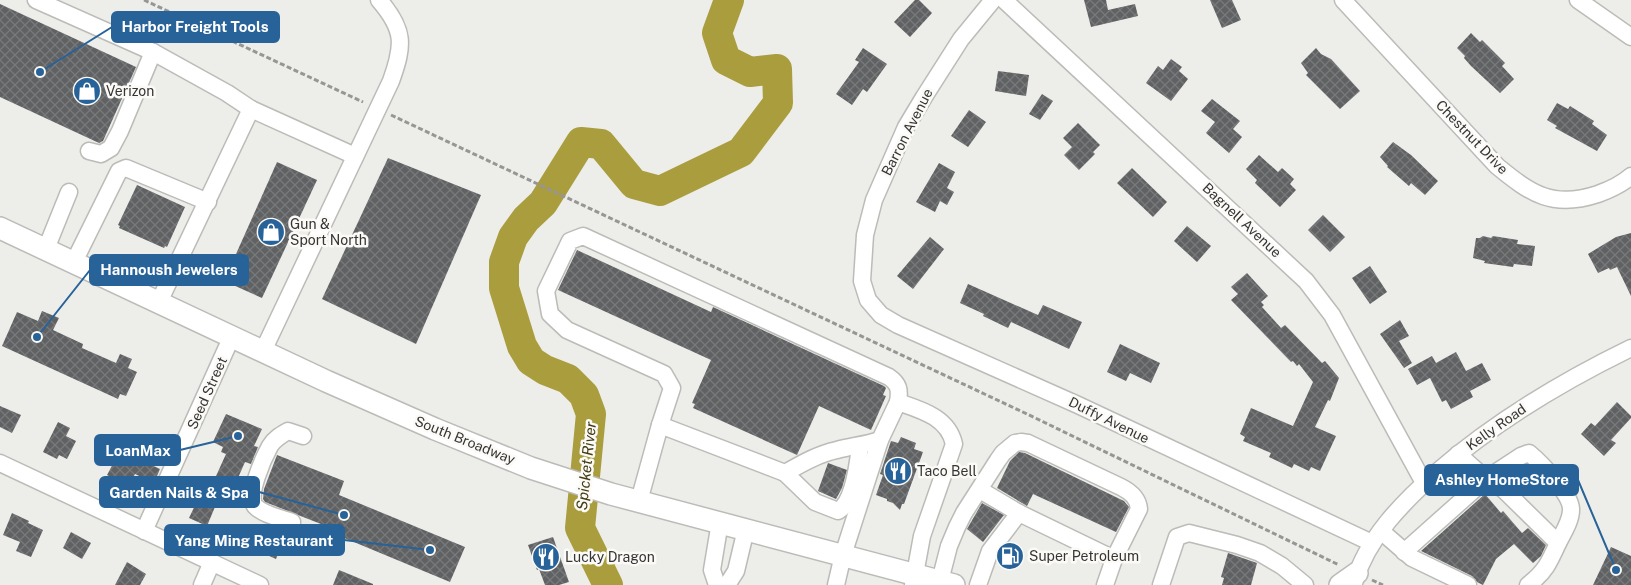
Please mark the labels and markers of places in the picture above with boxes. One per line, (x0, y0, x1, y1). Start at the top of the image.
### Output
callout: Harbor Freight Tools (112, 12, 279, 42)
shop icon: Verizon (72, 76, 102, 106)
place label: Verizon (106, 83, 154, 99)
place label: Gun & Sport North (290, 216, 367, 248)
shop icon: Gun & Sport North (256, 217, 286, 247)
callout: Hannoush Jewelers (90, 255, 248, 285)
callout: LoanMax (95, 435, 180, 465)
restaurant icon: Taco Bell (883, 456, 913, 486)
place label: Taco Bell (917, 463, 977, 479)
callout: Ashley HomeStore (1425, 465, 1578, 495)
callout: Garden Nails & Spa (100, 477, 259, 507)
callout: Yang Ming Restaurant (165, 525, 344, 555)
fuel station icon: Super Petroleum (995, 541, 1025, 571)
restaurant icon: Lucky Dragon (531, 542, 561, 572)
place label: Super Petroleum (1029, 548, 1139, 564)
place label: Lucky Dragon (565, 549, 655, 565)

